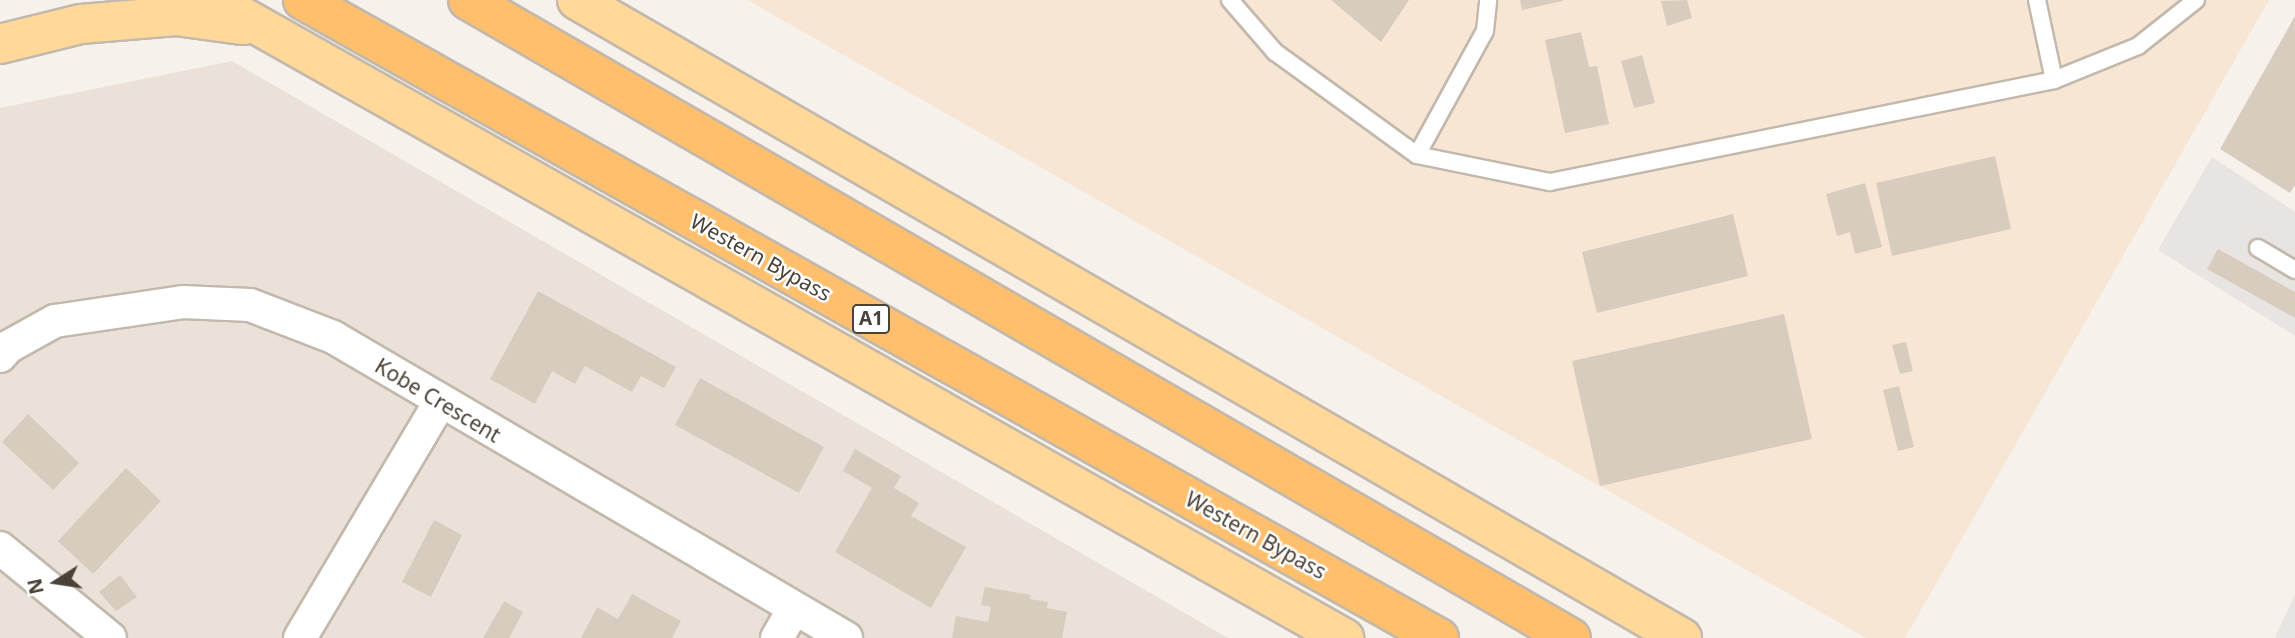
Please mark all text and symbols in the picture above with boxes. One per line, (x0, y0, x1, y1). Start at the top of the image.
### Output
street label: Western Bypass (686, 208, 836, 306)
road number: A1 (852, 304, 890, 334)
street label: Kobe Crescent (371, 353, 505, 447)
street label: Western Bypass (1181, 486, 1331, 584)
north arrow (21, 547, 91, 617)
text: N (21, 576, 50, 597)

